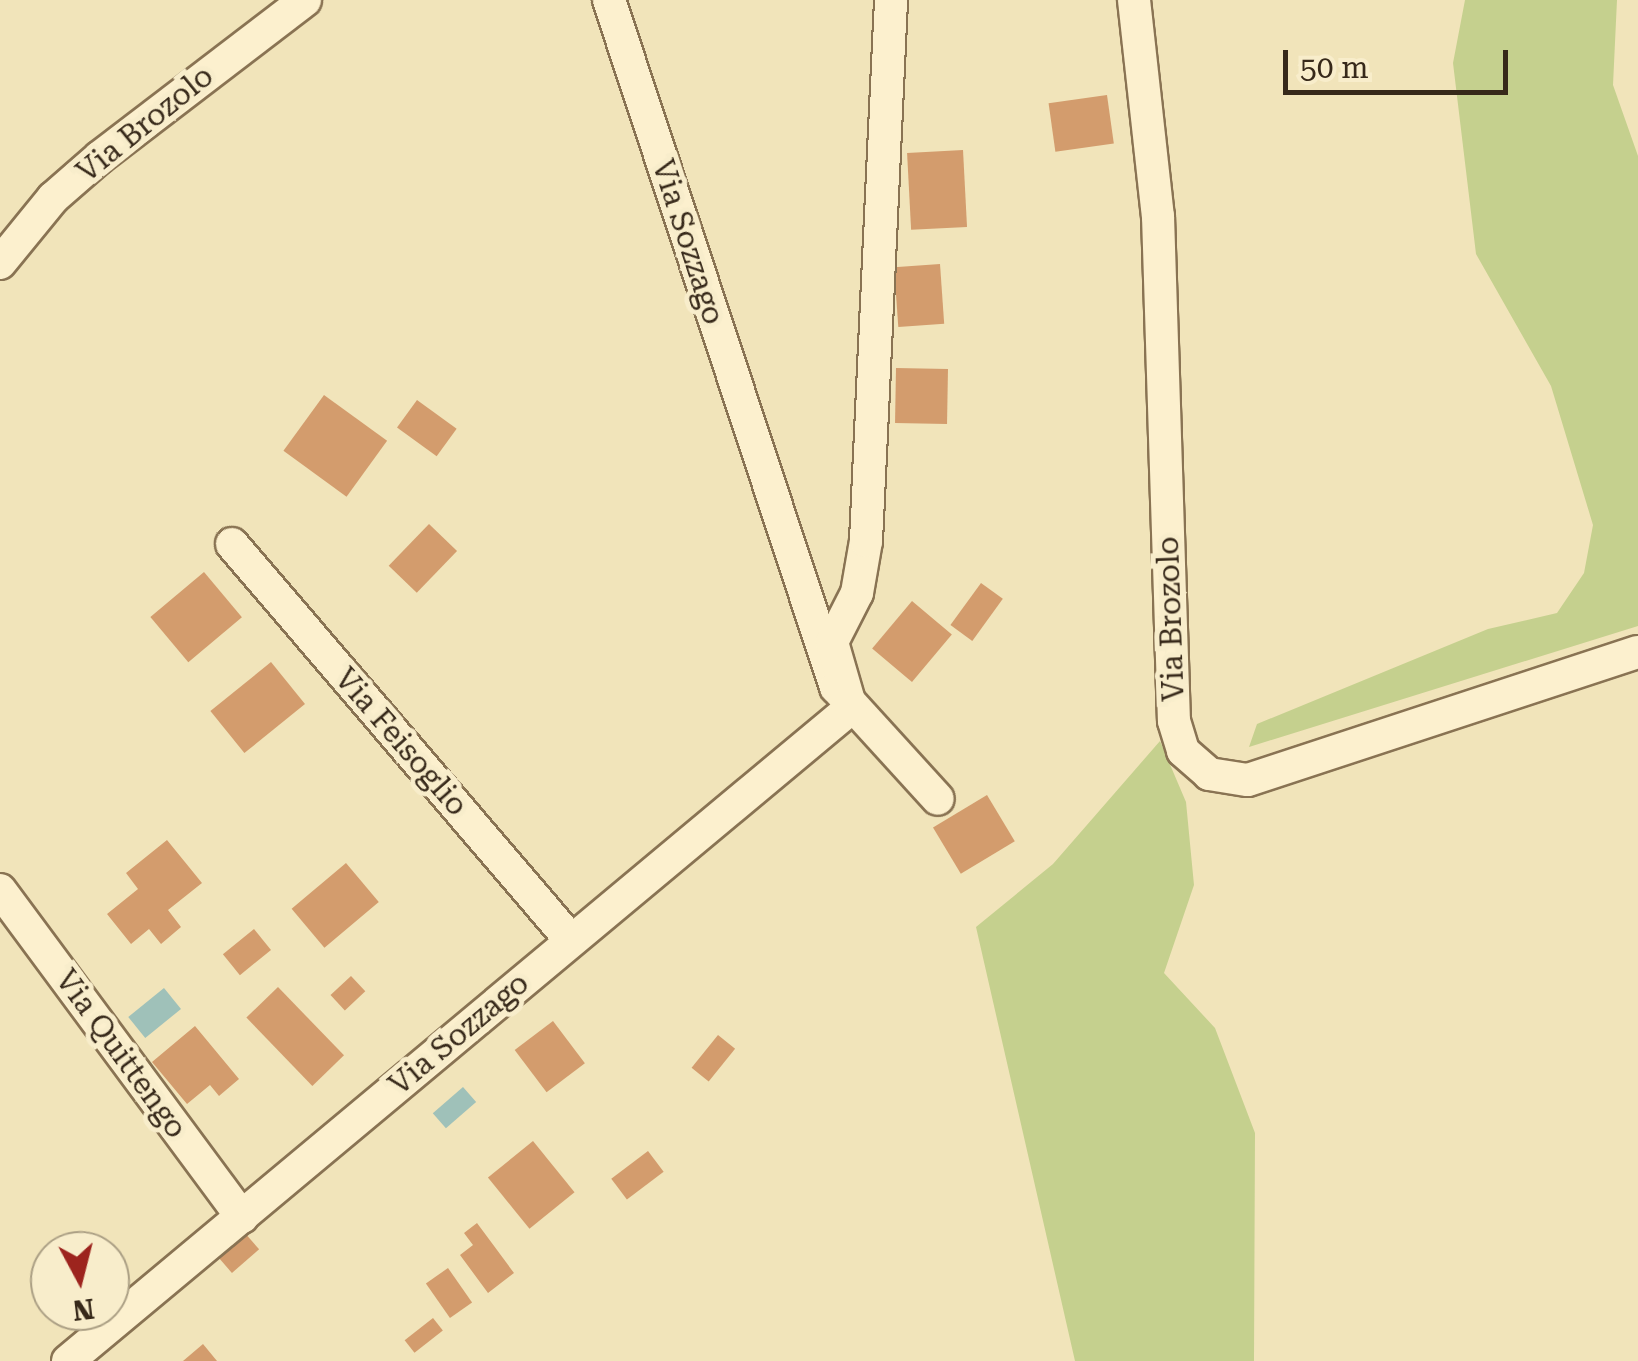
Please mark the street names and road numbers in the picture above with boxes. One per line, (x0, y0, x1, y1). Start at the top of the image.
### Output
street label: Via Brozolo (70, 58, 220, 190)
street label: Via Sozzago (644, 155, 732, 329)
street label: Via Brozolo (1150, 536, 1192, 702)
street label: Via Feisoglio (327, 661, 475, 823)
street label: Via Quittengo (48, 963, 194, 1145)
street label: Via Sozzago (382, 965, 536, 1103)

